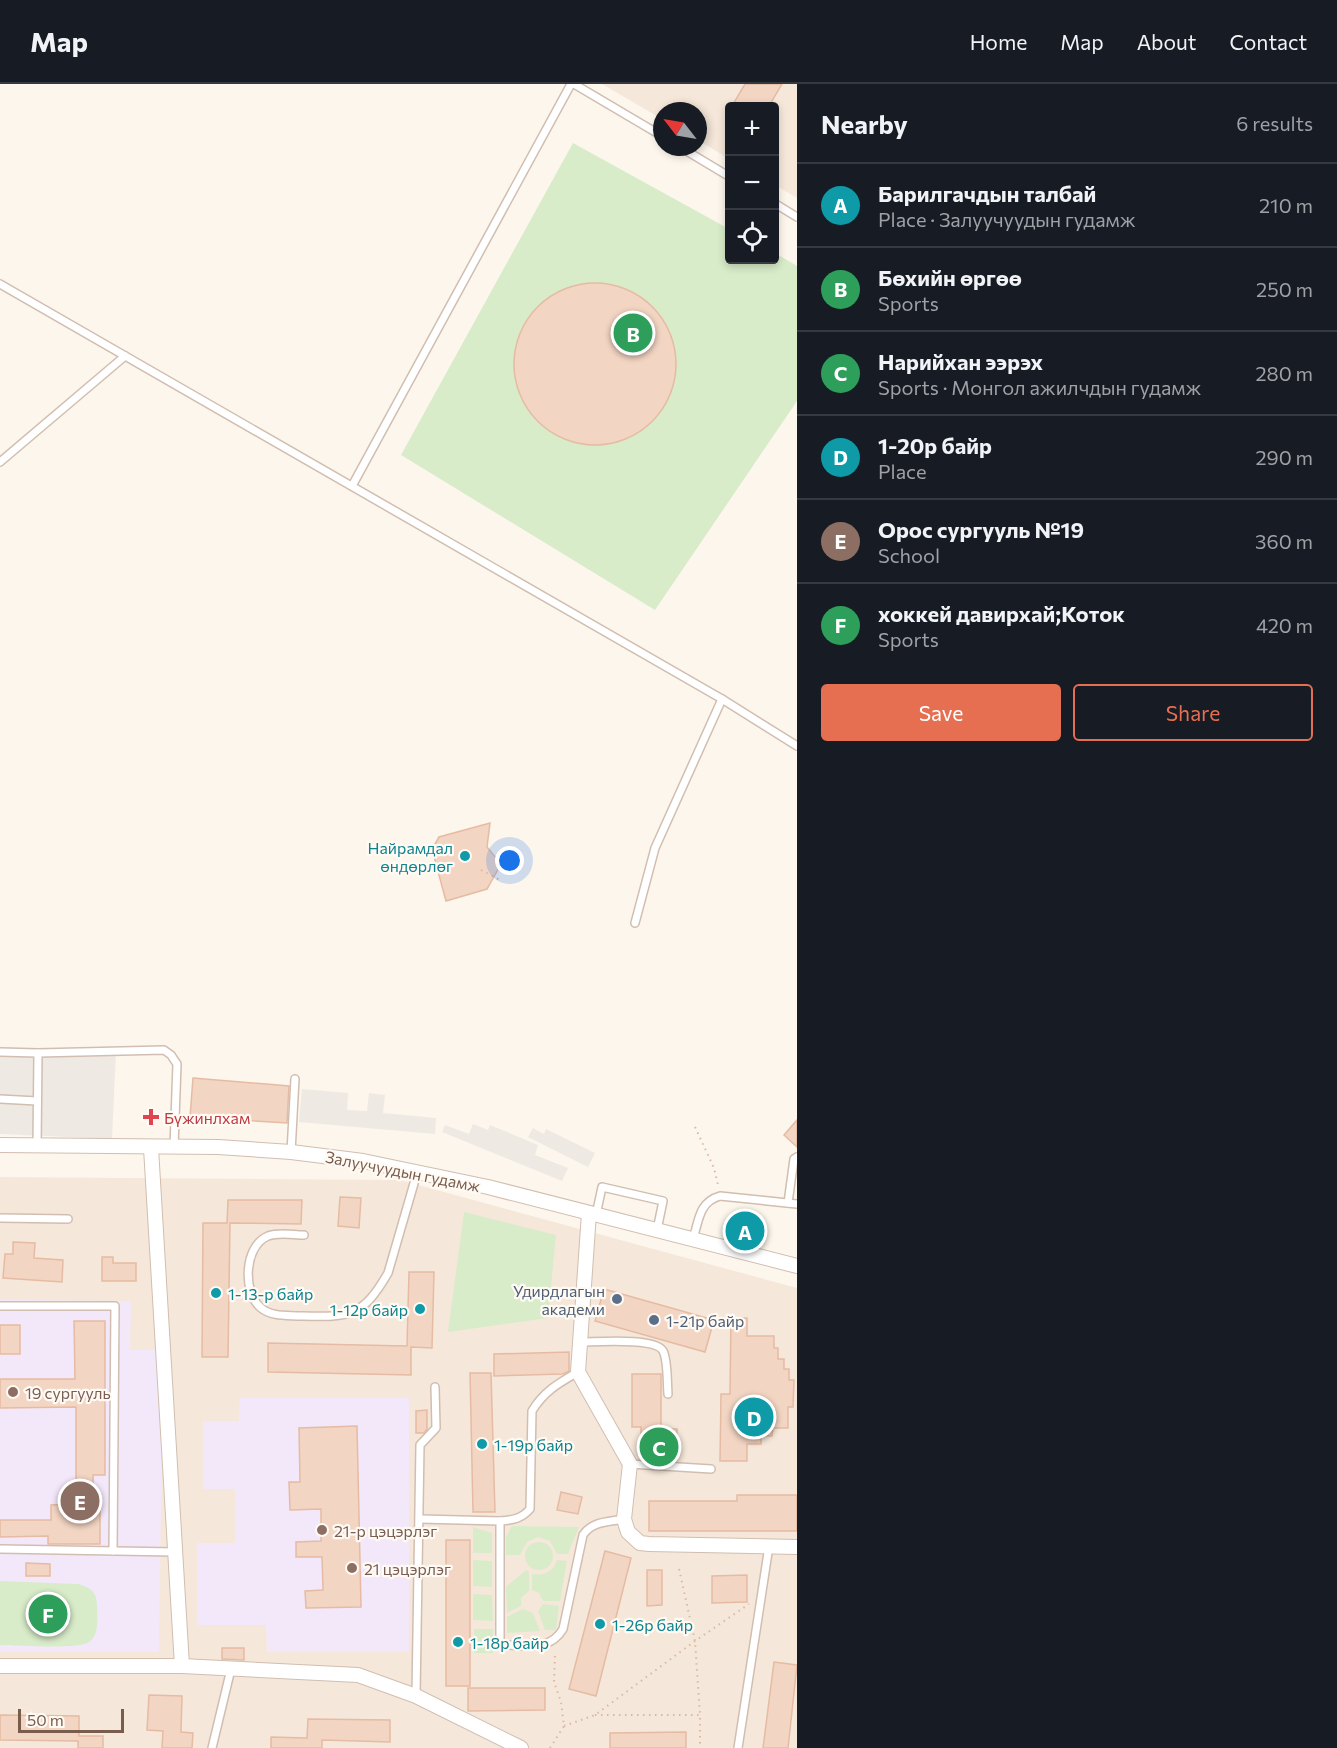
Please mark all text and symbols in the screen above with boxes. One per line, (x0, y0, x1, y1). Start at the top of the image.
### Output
text: Map (30, 24, 88, 58)
text: Home (970, 29, 1027, 54)
text: Map (1060, 29, 1104, 54)
text: About (1137, 29, 1196, 54)
text: Contact (1229, 29, 1307, 54)
north arrow (653, 102, 707, 156)
map controls (725, 102, 779, 264)
button: + (725, 102, 779, 156)
text: Nearby (821, 108, 908, 139)
text: 6 results (1236, 111, 1313, 135)
button: − (725, 156, 779, 210)
text: Барилгачдын талбай (878, 180, 1096, 207)
text: A (833, 193, 848, 217)
text: 210 m (1259, 193, 1313, 217)
text: Place · Залуучуудын гудамж (878, 207, 1136, 231)
button: locate (725, 210, 779, 264)
text: Бөхийн өргөө (878, 264, 1022, 291)
text: B (834, 277, 847, 301)
text: 250 m (1256, 277, 1313, 301)
text: Sports (878, 291, 939, 315)
pin: B (614, 310, 652, 356)
text: Нарийхан ээрэх (878, 348, 1043, 375)
text: C (834, 361, 847, 385)
text: 280 m (1255, 361, 1313, 385)
text: Sports · Монгол ажилчдын гудамж (878, 375, 1201, 399)
text: 1-20р байр (878, 432, 992, 459)
text: D (833, 445, 848, 469)
text: 290 m (1255, 445, 1313, 469)
text: Place (878, 459, 927, 483)
text: Орос сургууль №19 (878, 516, 1084, 543)
text: E (835, 529, 846, 553)
text: 360 m (1255, 529, 1313, 553)
text: School (878, 543, 940, 567)
text: хоккей давирхай;Коток (878, 600, 1125, 627)
text: F (835, 613, 846, 637)
text: 420 m (1256, 613, 1313, 637)
text: Sports (878, 627, 939, 651)
button: Save (821, 684, 1061, 741)
button: Share (1073, 684, 1313, 741)
place label: Найрамдал өндөрлөг (368, 838, 453, 875)
your location (495, 846, 524, 875)
marker: Найрамдал өндөрлөг (458, 849, 472, 863)
marker: Бүжинлхам (142, 1108, 160, 1126)
place label: Бүжинлхам (164, 1108, 250, 1127)
street label: Залуучуудын гудамж (324, 1147, 482, 1195)
pin: A (726, 1208, 764, 1254)
place label: Удирдлагын академи (513, 1281, 605, 1318)
place label: 1-13-р байр (228, 1284, 313, 1303)
marker: 1-13-р байр (209, 1286, 223, 1300)
marker: Удирдлагын академи (610, 1292, 624, 1306)
place label: 1-12р байр (330, 1300, 408, 1319)
marker: 1-12р байр (413, 1302, 427, 1316)
place label: 1-21р байр (666, 1311, 744, 1330)
marker: 1-21р байр (647, 1313, 661, 1327)
place label: 19 сургууль (25, 1383, 111, 1402)
marker: 19 сургууль (6, 1385, 20, 1399)
pin: D (734, 1394, 774, 1440)
pin: C (640, 1424, 678, 1470)
place label: 1-19р байр (494, 1435, 573, 1454)
marker: 1-19р байр (475, 1437, 489, 1451)
pin: E (60, 1478, 100, 1524)
place label: 21-р цэцэрлэг (334, 1521, 437, 1540)
marker: 21-р цэцэрлэг (315, 1523, 329, 1537)
place label: 21 цэцэрлэг (364, 1559, 451, 1578)
marker: 21 цэцэрлэг (345, 1561, 359, 1575)
pin: F (28, 1592, 68, 1636)
place label: 1-26р байр (612, 1615, 693, 1634)
marker: 1-26р байр (593, 1617, 607, 1631)
place label: 1-18р байр (470, 1633, 549, 1652)
marker: 1-18р байр (451, 1635, 465, 1649)
scale bar (18, 1706, 124, 1734)
text: 50 m (27, 1710, 64, 1729)

